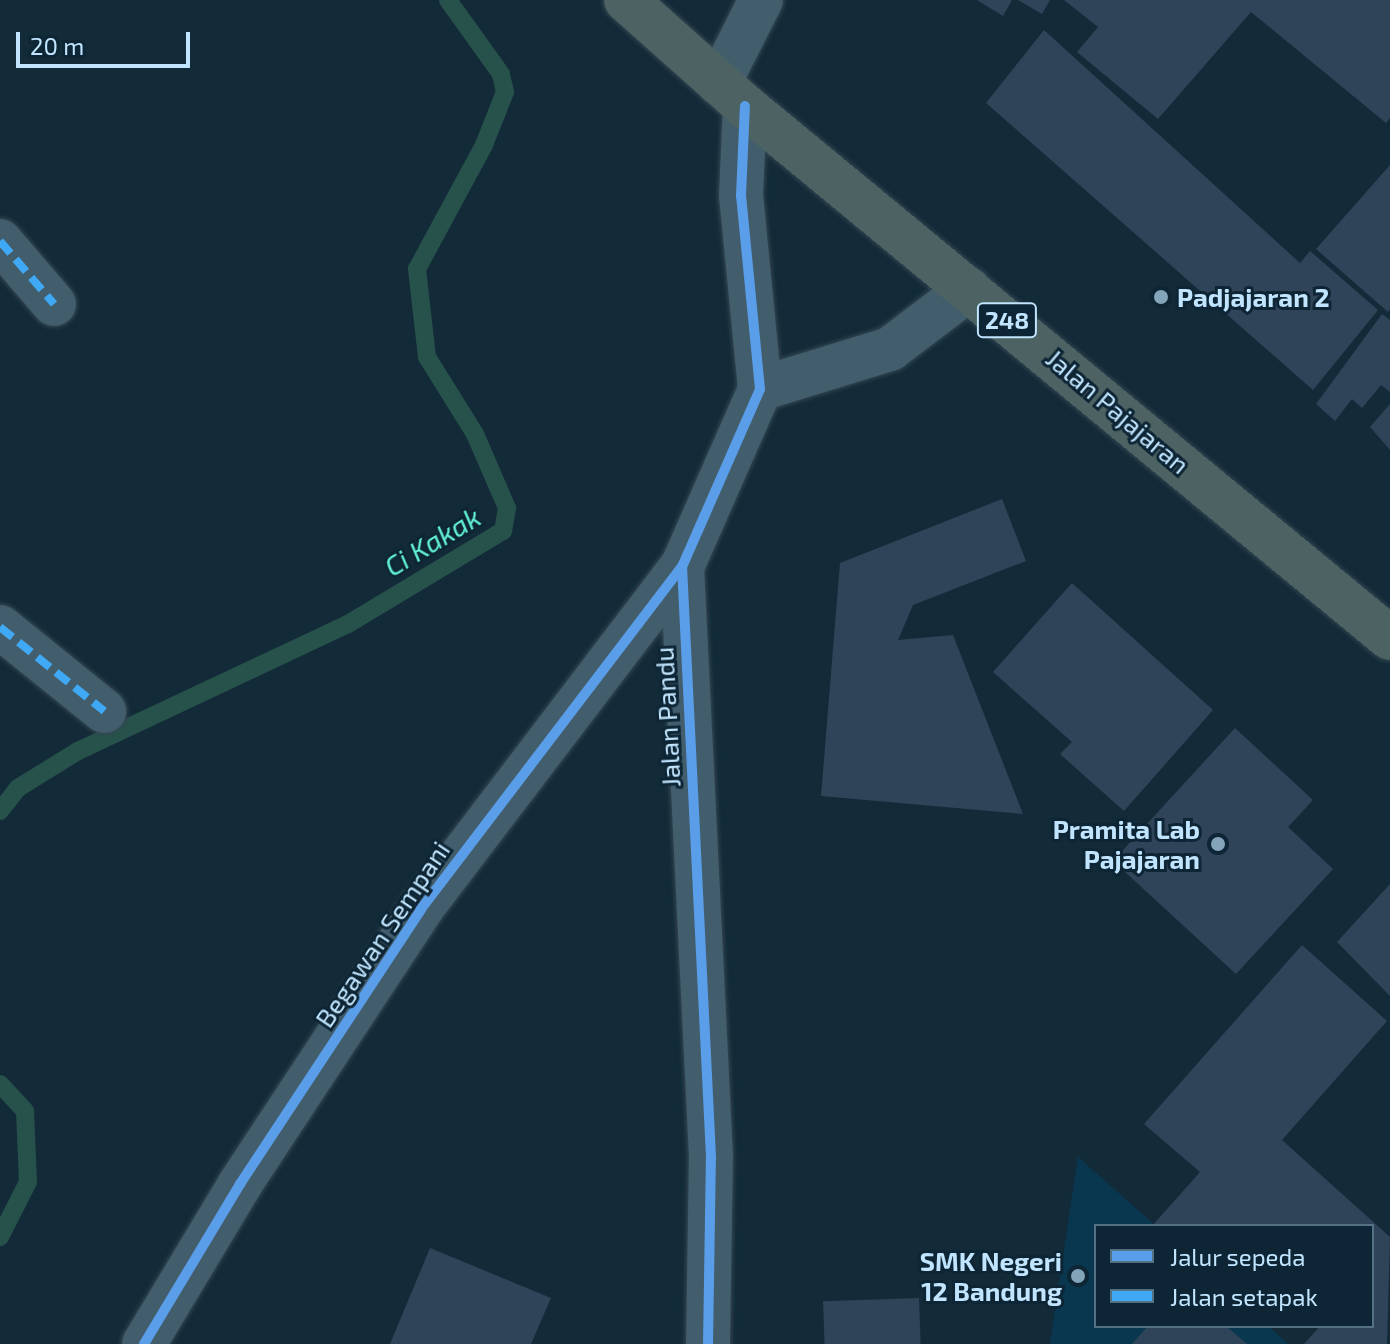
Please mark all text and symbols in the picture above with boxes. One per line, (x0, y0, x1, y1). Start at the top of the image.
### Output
scale bar (20, 16, 194, 66)
text: 20 m (30, 31, 84, 60)
place label: Padjajaran 2 (1177, 281, 1330, 313)
marker: Padjajaran 2 (1152, 288, 1170, 306)
road number: 248 (975, 300, 1039, 340)
street label: Jalan Pajajaran (1040, 342, 1196, 480)
water label: Ci Kakak (378, 499, 486, 583)
street label: Jalan Pandu (648, 646, 686, 788)
place label: Pramita Lab Pajajaran (1053, 813, 1200, 874)
marker: Pramita Lab Pajajaran (1207, 833, 1229, 855)
street label: Begawan Sempani (308, 835, 456, 1033)
legend (1094, 1224, 1374, 1328)
text: Jalur sepeda (1170, 1242, 1305, 1271)
place label: SMK Negeri 12 Bandung (920, 1245, 1062, 1306)
marker: SMK Negeri 12 Bandung (1069, 1267, 1087, 1285)
text: Jalan setapak (1170, 1282, 1318, 1311)

